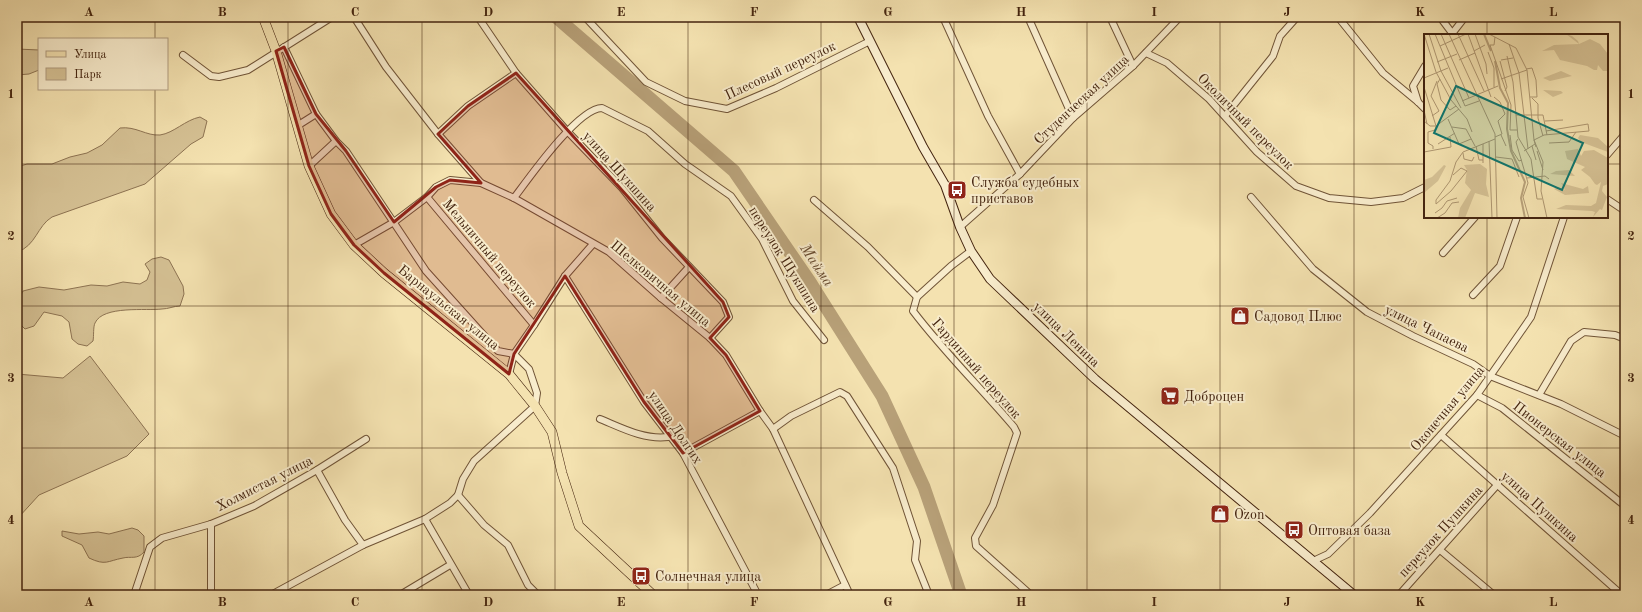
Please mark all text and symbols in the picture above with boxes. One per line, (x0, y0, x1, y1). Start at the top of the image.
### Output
text: A (84, 6, 94, 19)
text: B (217, 6, 227, 19)
text: C (351, 6, 359, 19)
text: D (483, 6, 493, 19)
text: E (617, 6, 626, 19)
text: F (750, 6, 759, 19)
text: G (883, 6, 893, 19)
text: H (1016, 6, 1027, 19)
text: I (1151, 6, 1157, 19)
text: J (1283, 6, 1291, 19)
text: K (1415, 6, 1425, 19)
text: L (1549, 6, 1558, 19)
inset map (1424, 34, 1608, 218)
legend (38, 38, 168, 90)
street label: Плесовый переулок (723, 39, 838, 103)
text: Улица (74, 49, 107, 61)
street label: Студенческая улица (1031, 52, 1132, 147)
text: Парк (74, 69, 102, 81)
street label: Околичный переулок (1195, 71, 1296, 172)
text: 1 (7, 88, 15, 101)
text: 1 (1627, 88, 1635, 101)
street label: улица Шукшина (580, 129, 659, 214)
place label: Служба судебных приставов (971, 176, 1080, 206)
bus stop icon: Служба судебных приставов (946, 179, 968, 201)
street label: Мельничный переулок (440, 197, 539, 311)
street label: переулок Шукшина (746, 204, 822, 315)
text: 2 (7, 230, 15, 243)
text: 2 (1627, 230, 1635, 243)
street label: Шелковичная улица (608, 238, 713, 330)
water label: Майма (796, 241, 835, 290)
street label: Барнаульская улица (395, 263, 502, 353)
street label: улица Ленина (1030, 300, 1102, 370)
street label: улица Чапаева (1382, 303, 1471, 355)
shop icon: Садовод Плюс (1229, 305, 1251, 327)
place label: Садовод Плюс (1254, 310, 1342, 324)
street label: Гардинный переулок (929, 316, 1024, 422)
street label: Оконечная улица (1408, 363, 1487, 454)
text: 3 (7, 372, 15, 385)
text: 3 (1627, 372, 1635, 385)
supermarket icon: Доброцен (1159, 385, 1181, 407)
street label: улица Долгих (646, 388, 705, 467)
place label: Доброцен (1184, 390, 1245, 404)
street label: Пионерская улица (1510, 399, 1609, 480)
street label: Холмистая улица (214, 453, 315, 514)
street label: улица Пушкина (1498, 469, 1580, 545)
street label: переулок Пушкина (1396, 483, 1485, 580)
shop icon: Ozon (1209, 503, 1231, 525)
place label: Ozon (1234, 508, 1265, 522)
text: 4 (7, 514, 15, 527)
text: 4 (1627, 514, 1635, 527)
bus stop icon: Оптовая база (1283, 519, 1305, 541)
place label: Оптовая база (1308, 524, 1391, 538)
bus stop icon: Солнечная улица (630, 565, 652, 587)
place label: Солнечная улица (655, 570, 761, 584)
text: A (84, 596, 94, 609)
text: B (217, 596, 227, 609)
text: C (351, 596, 359, 609)
text: D (483, 596, 493, 609)
text: E (617, 596, 626, 609)
text: F (750, 596, 759, 609)
text: G (883, 596, 893, 609)
text: H (1016, 596, 1027, 609)
text: I (1151, 596, 1157, 609)
text: J (1283, 596, 1291, 609)
text: K (1415, 596, 1425, 609)
text: L (1549, 596, 1558, 609)

